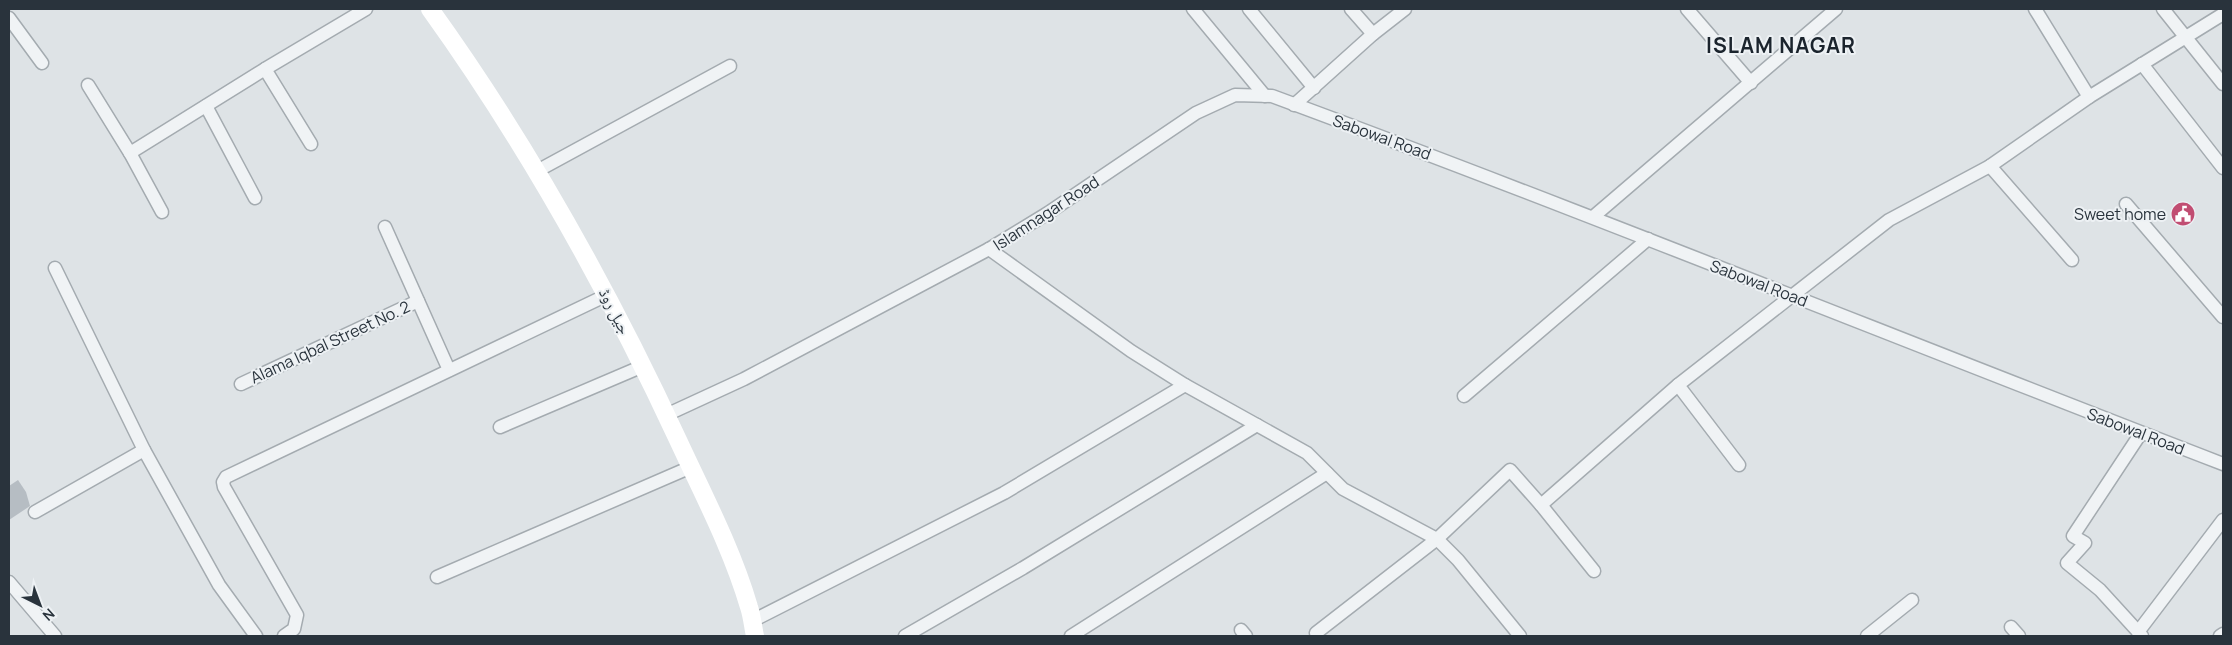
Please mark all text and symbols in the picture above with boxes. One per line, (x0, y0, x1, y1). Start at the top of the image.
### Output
district label: ISLAM NAGAR (1706, 31, 1856, 59)
street label: Sabowal Road (1330, 109, 1434, 165)
street label: Islamnagar Road (989, 171, 1103, 255)
public building icon: Sweet home (2170, 201, 2196, 227)
place label: Sweet home (2074, 203, 2166, 225)
street label: Sabowal Road (1707, 254, 1811, 312)
street label: جیل روڈ (594, 284, 636, 338)
street label: Alama Iqbal Street No. 2 (247, 295, 413, 389)
street label: Sabowal Road (2084, 402, 2188, 460)
north arrow (15, 580, 65, 630)
text: N (39, 605, 59, 625)

